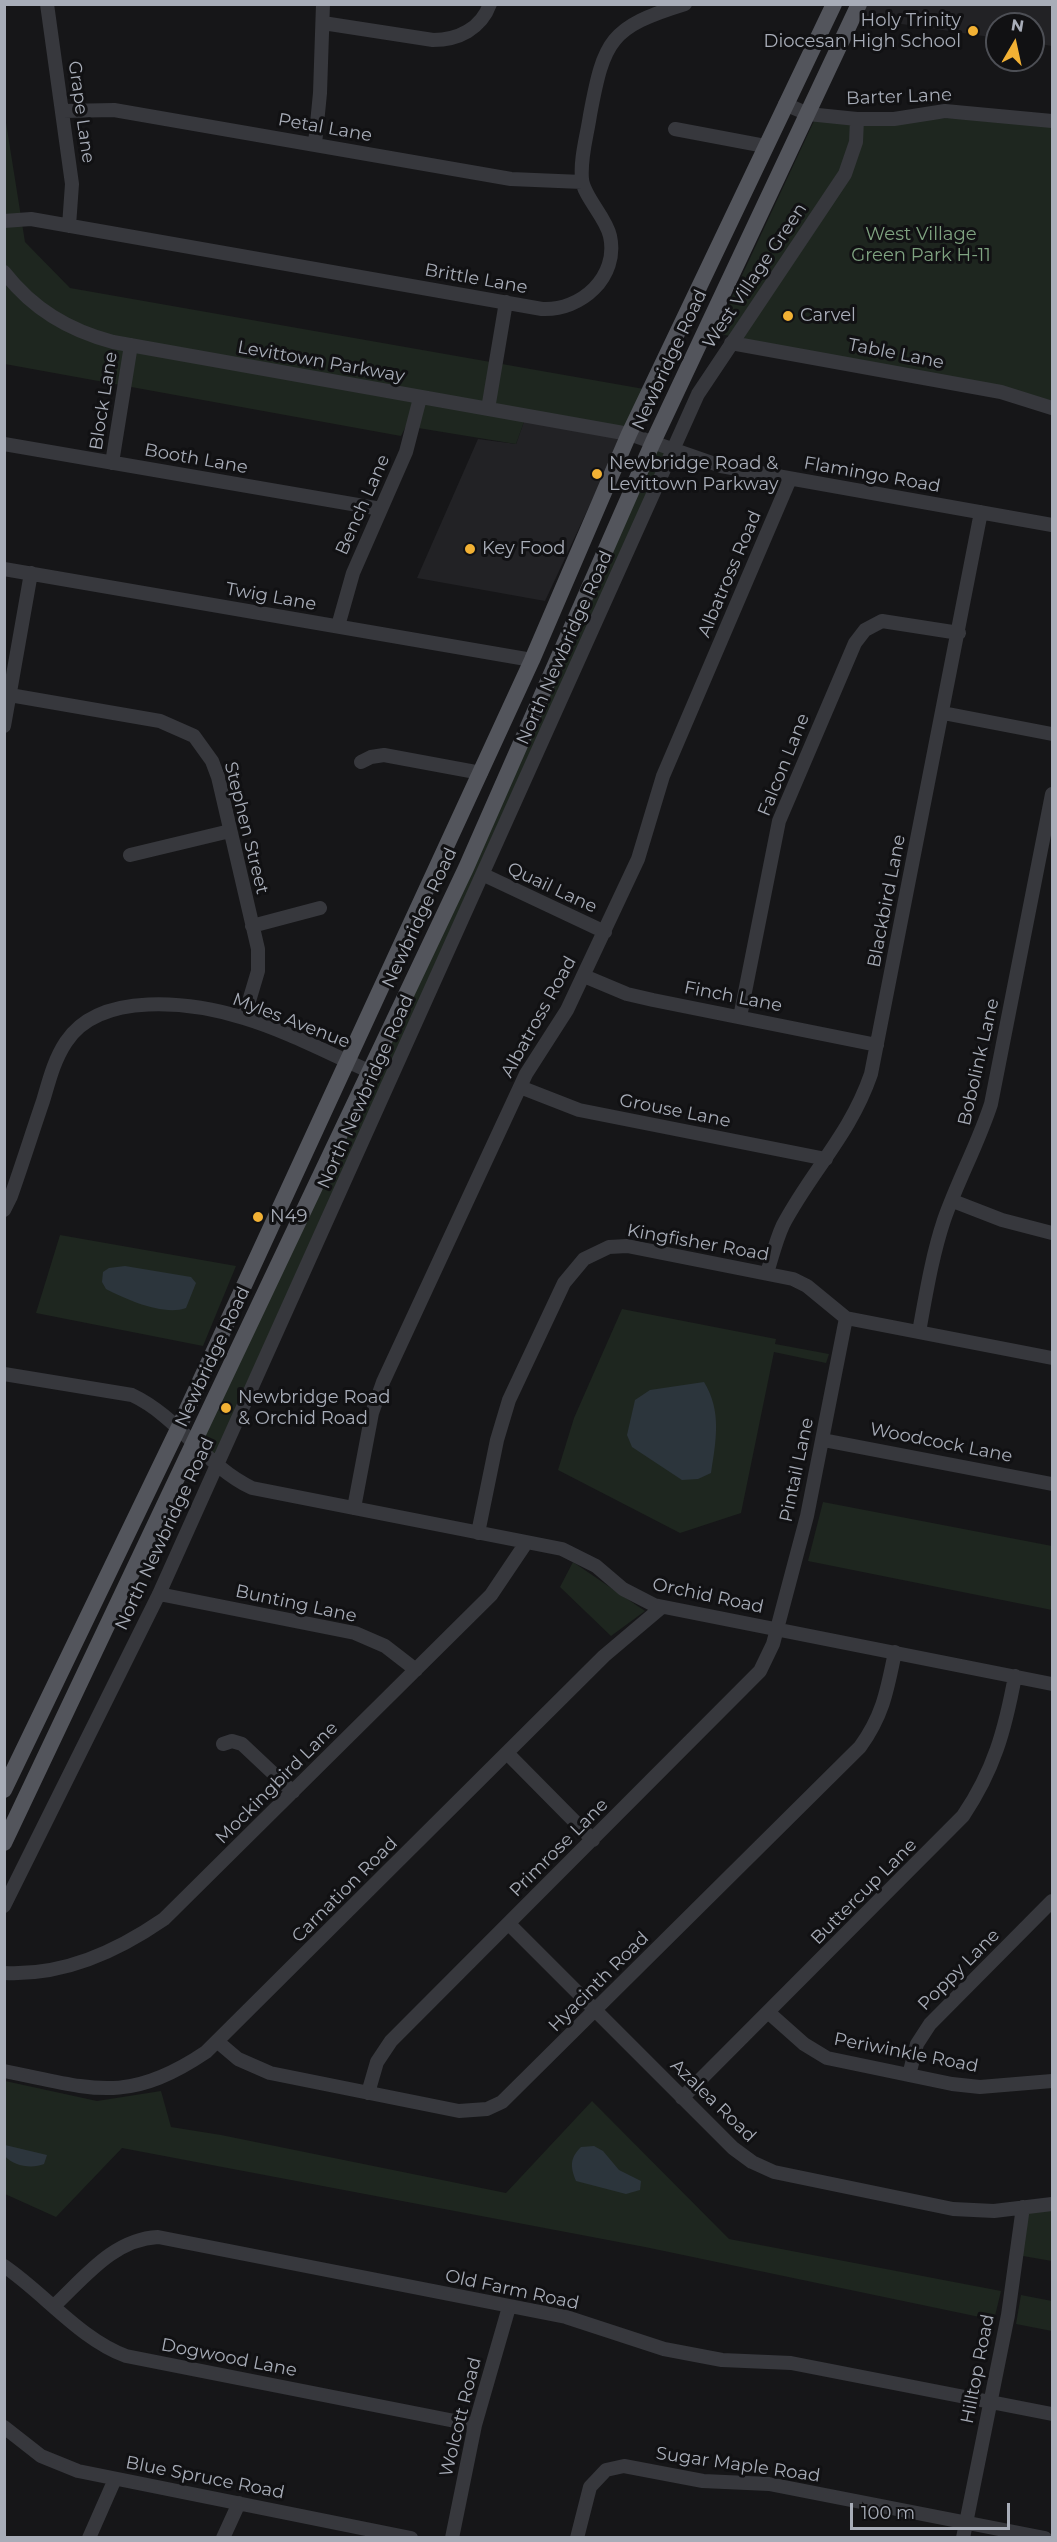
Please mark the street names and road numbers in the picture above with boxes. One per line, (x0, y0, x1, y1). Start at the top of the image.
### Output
street label: Grape Lane (63, 59, 99, 165)
street label: Barter Lane (846, 84, 952, 110)
street label: Petal Lane (276, 109, 374, 147)
street label: West Village Green (698, 199, 812, 353)
street label: Brittle Lane (423, 259, 529, 299)
street label: Newbridge Road (628, 286, 712, 434)
street label: Table Lane (846, 334, 946, 374)
street label: Levittown Parkway (236, 337, 406, 387)
street label: Block Lane (86, 350, 122, 452)
street label: Booth Lane (143, 439, 249, 479)
street label: Bench Lane (331, 451, 395, 559)
street label: Flamingo Road (802, 452, 942, 498)
street label: Albatross Road (694, 507, 766, 641)
street label: North Newbridge Road (512, 548, 618, 748)
street label: Twig Lane (224, 578, 318, 616)
street label: Falcon Lane (754, 710, 814, 820)
street label: Stephen Street (219, 760, 273, 896)
street label: Blackbird Lane (864, 833, 910, 969)
street label: Newbridge Road (378, 844, 462, 992)
street label: Quail Lane (504, 858, 600, 918)
street label: Albatross Road (497, 953, 581, 1081)
street label: Finch Lane (682, 977, 784, 1017)
street label: Myles Avenue (229, 989, 353, 1053)
street label: North Newbridge Road (313, 992, 419, 1192)
street label: Bobolink Lane (954, 996, 1004, 1128)
street label: Grouse Lane (618, 1090, 732, 1132)
street label: Kingfisher Road (625, 1220, 771, 1266)
street label: Newbridge Road (171, 1283, 255, 1431)
street label: Pintail Lane (775, 1416, 819, 1524)
street label: Woodcock Lane (868, 1419, 1014, 1467)
street label: North Newbridge Road (111, 1434, 219, 1634)
street label: Orchid Road (650, 1574, 766, 1618)
street label: Bunting Lane (233, 1581, 359, 1627)
street label: Mockingbird Lane (211, 1717, 343, 1849)
street label: Primrose Lane (505, 1794, 613, 1902)
street label: Carnation Road (288, 1833, 402, 1947)
street label: Buttercup Lane (807, 1835, 921, 1949)
street label: Poppy Lane (914, 1925, 1004, 2015)
street label: Hyacinth Road (544, 1927, 654, 2037)
street label: Periwinkle Road (832, 2028, 980, 2078)
street label: Azalea Road (666, 2055, 760, 2147)
street label: Old Farm Road (443, 2265, 581, 2315)
street label: Hilltop Road (957, 2312, 999, 2426)
street label: Dogwood Lane (159, 2334, 299, 2382)
street label: Wolcott Road (436, 2355, 486, 2479)
street label: Sugar Maple Road (655, 2443, 821, 2487)
street label: Blue Spruce Road (124, 2452, 286, 2504)

